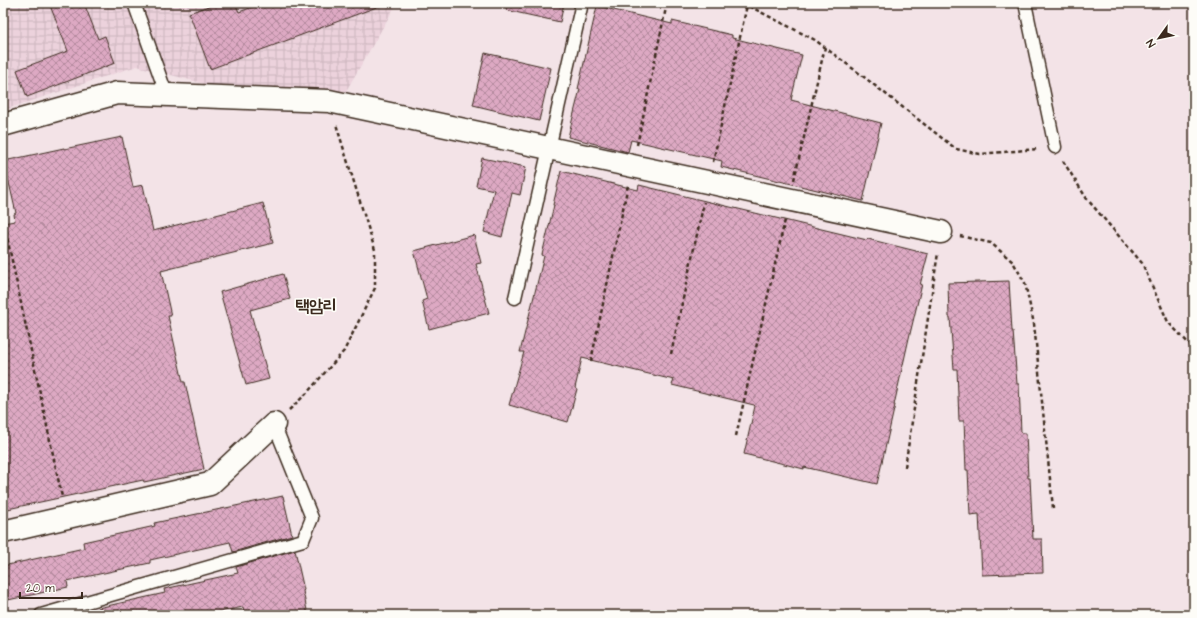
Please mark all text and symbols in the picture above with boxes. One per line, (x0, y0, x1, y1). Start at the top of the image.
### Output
north arrow (1139, 18, 1179, 58)
text: N (1143, 36, 1159, 50)
district label: 택암리 (295, 294, 337, 318)
scale bar (20, 574, 82, 600)
text: 20 m (26, 580, 55, 597)

